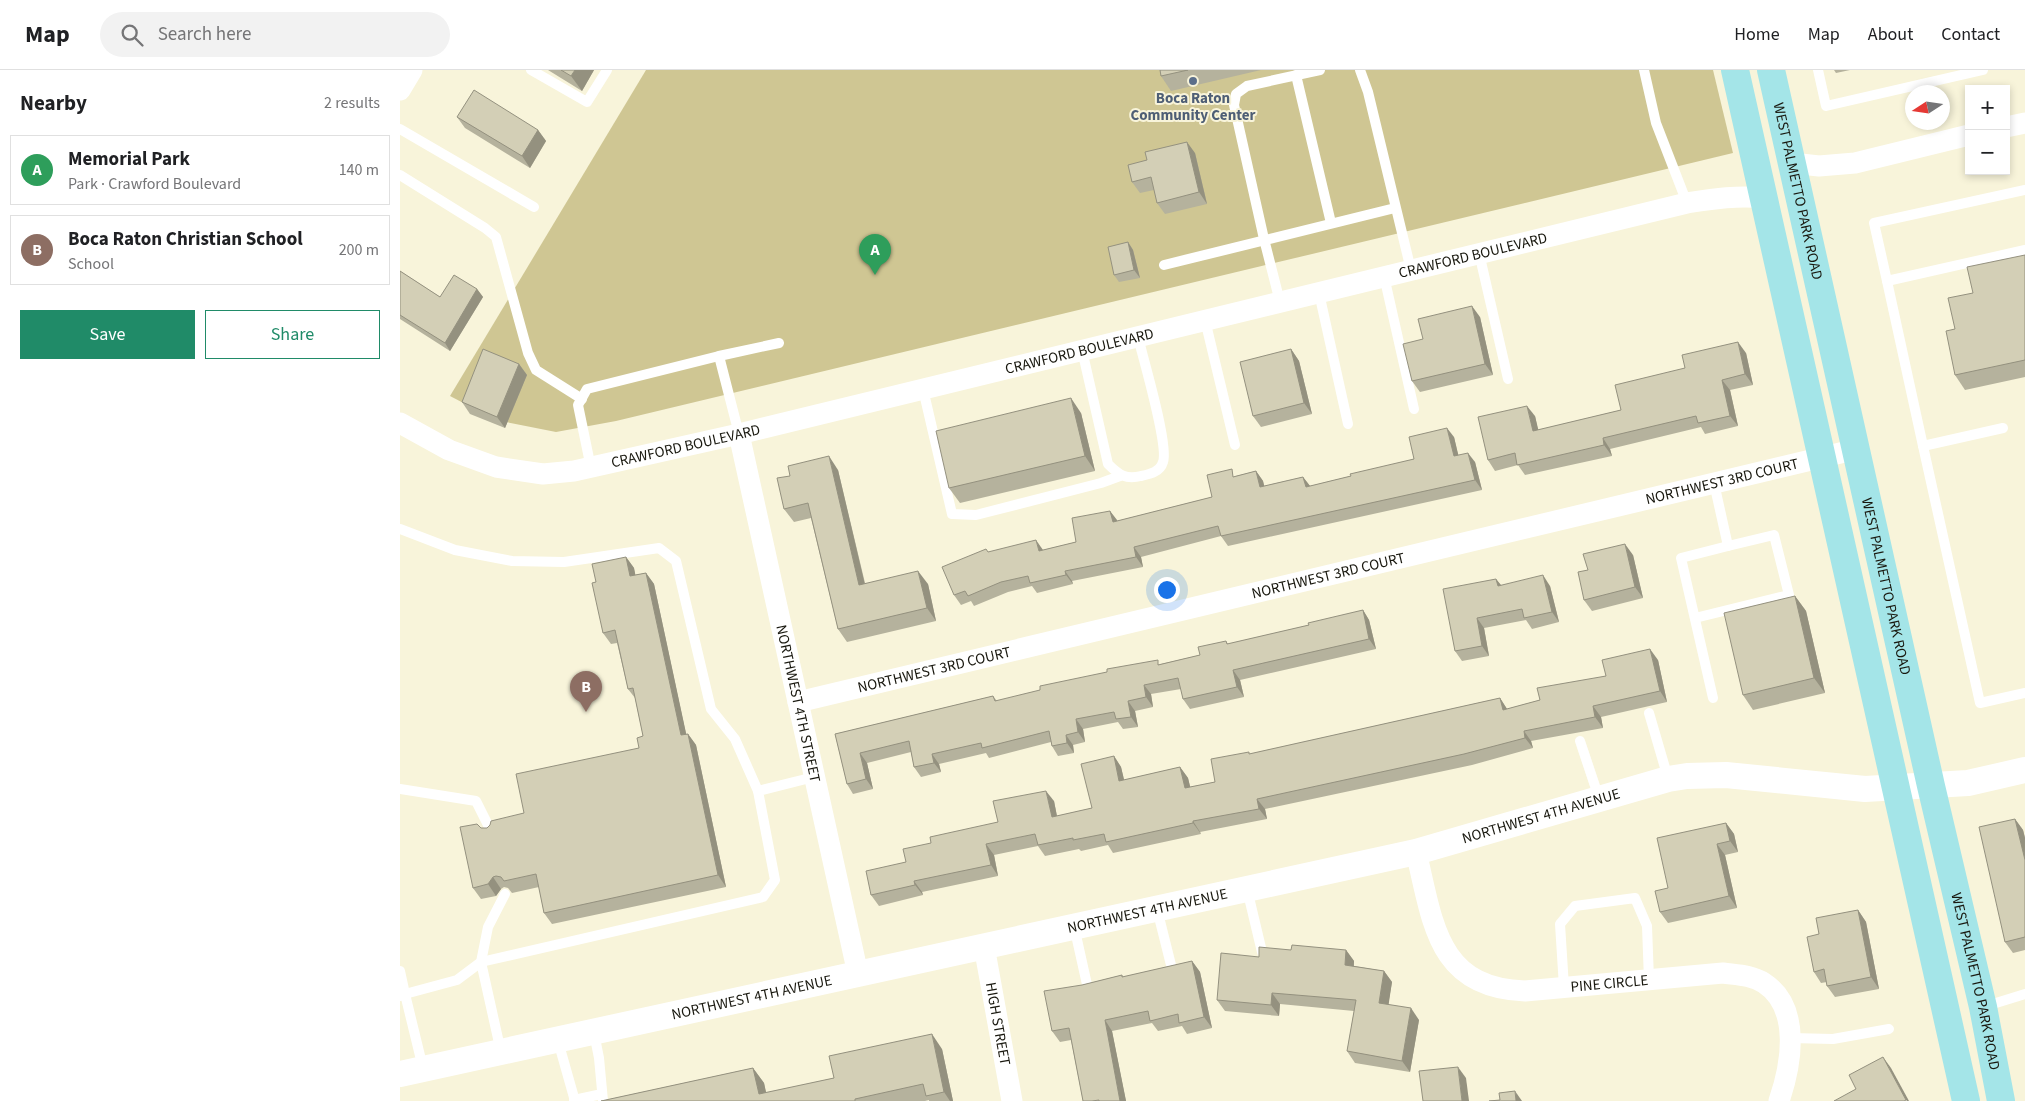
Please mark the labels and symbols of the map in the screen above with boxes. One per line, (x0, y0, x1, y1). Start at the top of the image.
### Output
marker: Boca Raton Community Center (1187, 75, 1199, 87)
north arrow (1905, 85, 1950, 130)
place label: Boca Raton Community Center (1131, 88, 1255, 126)
street label: WEST PALMETTO PARK ROAD (1768, 100, 1828, 282)
street label: CRAWFORD BOULEVARD (1396, 227, 1549, 283)
pin: A (859, 234, 891, 275)
street label: CRAWFORD BOULEVARD (1003, 323, 1156, 379)
street label: CRAWFORD BOULEVARD (609, 419, 762, 473)
street label: NORTHWEST 3RD COURT (1643, 453, 1801, 510)
street label: WEST PALMETTO PARK ROAD (1856, 496, 1916, 677)
street label: NORTHWEST 3RD COURT (1249, 547, 1407, 604)
your location (1154, 577, 1180, 603)
street label: NORTHWEST 4TH STREET (771, 623, 826, 784)
street label: NORTHWEST 3RD COURT (855, 641, 1013, 698)
pin: B (570, 671, 602, 712)
street label: NORTHWEST 4TH AVENUE (1459, 783, 1622, 849)
street label: NORTHWEST 4TH AVENUE (1065, 883, 1230, 938)
street label: WEST PALMETTO PARK ROAD (1946, 890, 2005, 1072)
street label: NORTHWEST 4TH AVENUE (670, 969, 834, 1025)
street label: PINE CIRCLE (1570, 969, 1649, 997)
street label: HIGH STREET (980, 981, 1016, 1067)

